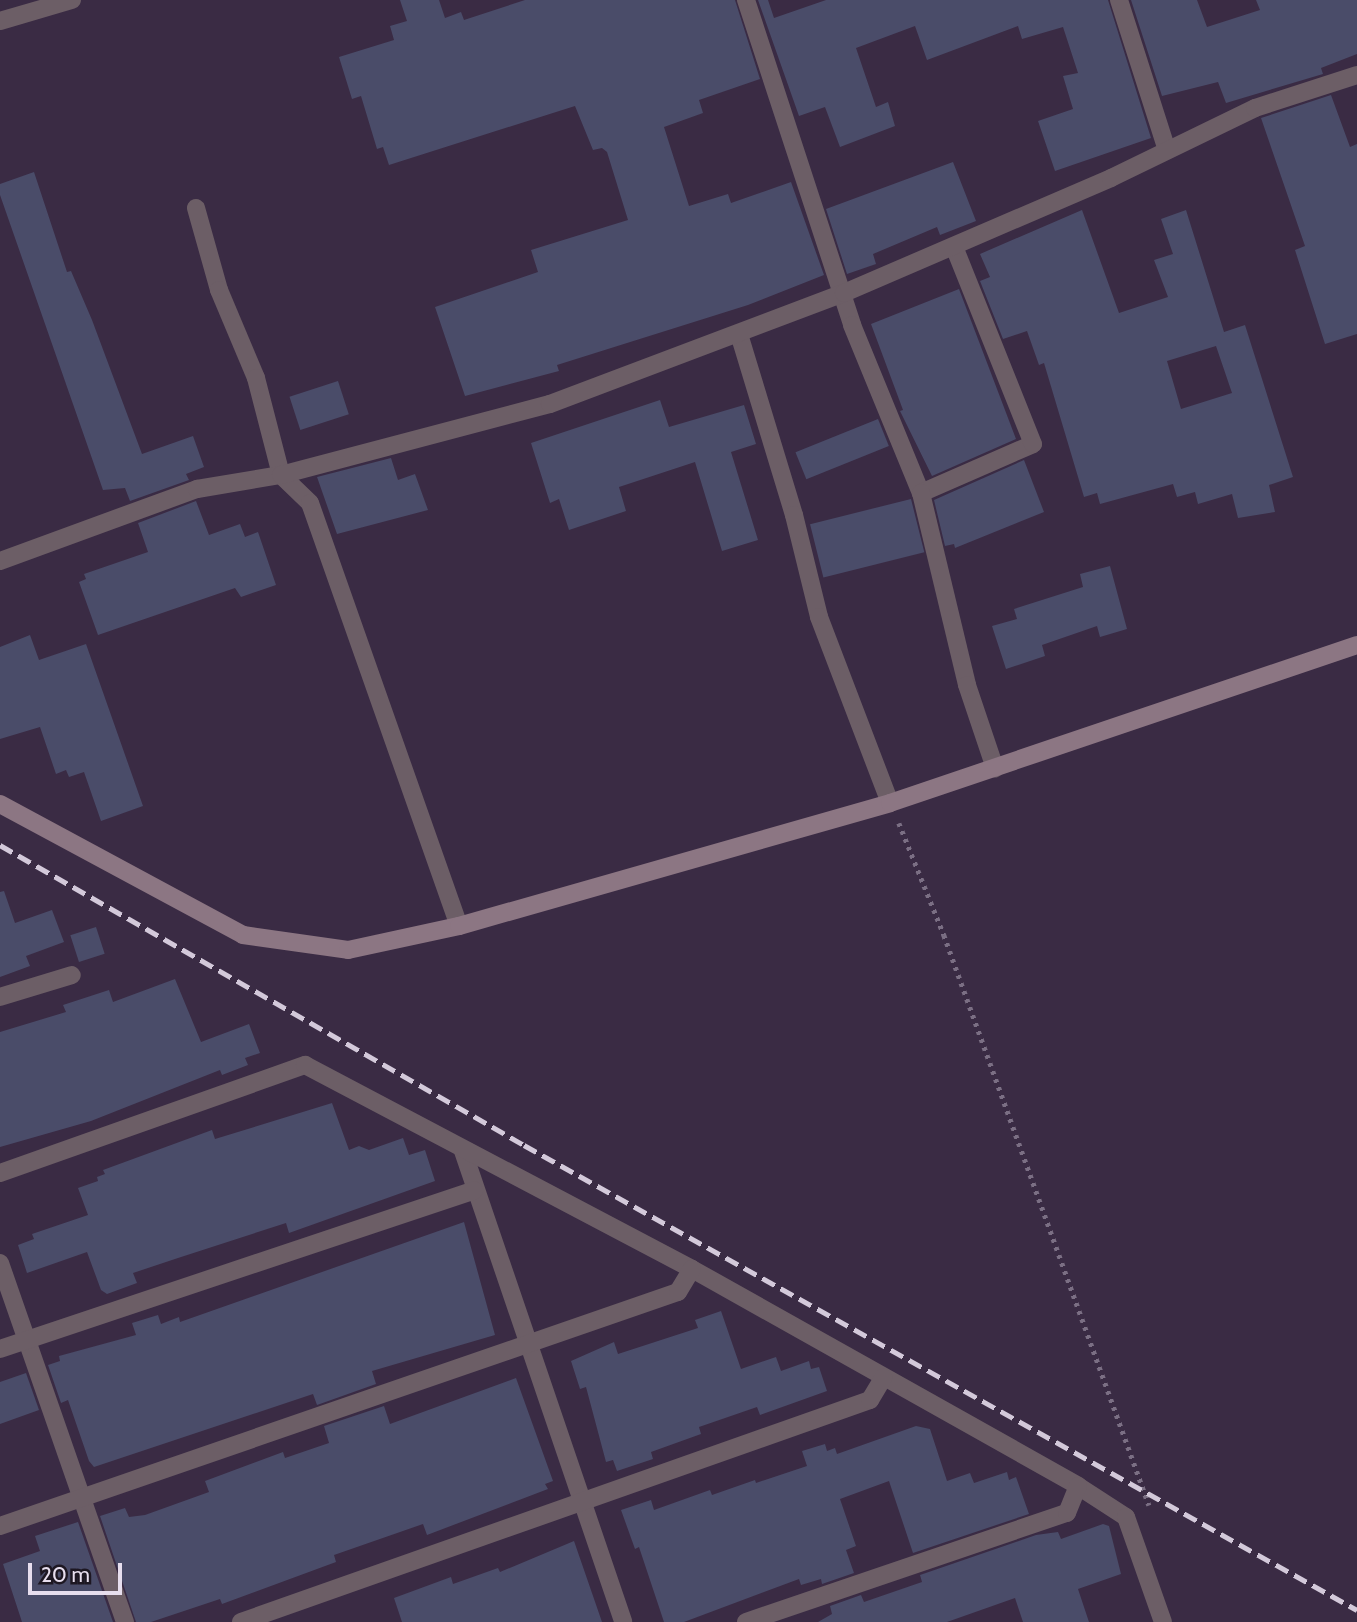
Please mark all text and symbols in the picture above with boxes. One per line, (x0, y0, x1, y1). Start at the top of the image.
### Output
scale bar (32, 1548, 126, 1592)
text: 20 m (41, 1562, 90, 1587)

